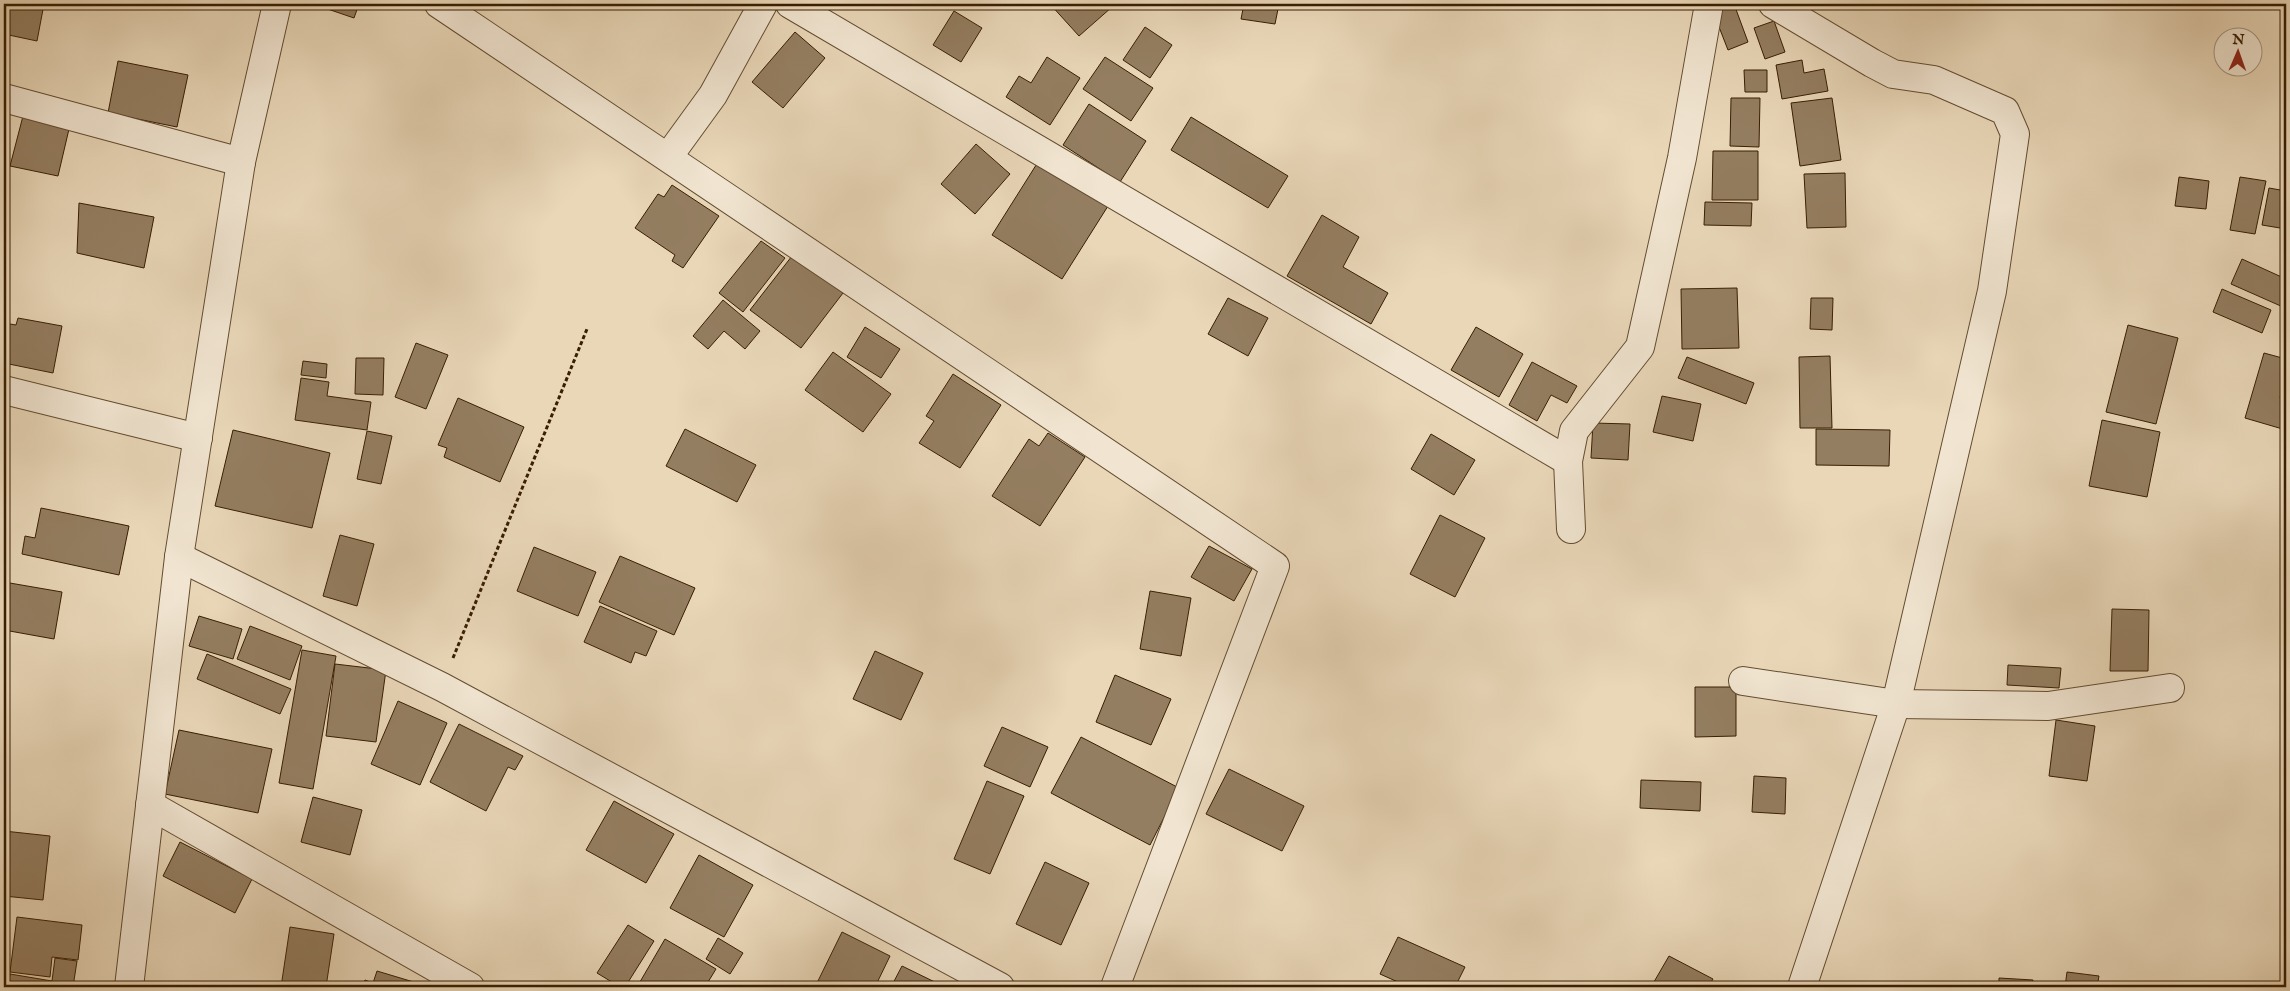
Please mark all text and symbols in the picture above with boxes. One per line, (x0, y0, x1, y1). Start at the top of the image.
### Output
north arrow (2212, 28, 2262, 78)
text: N (2231, 31, 2245, 49)

